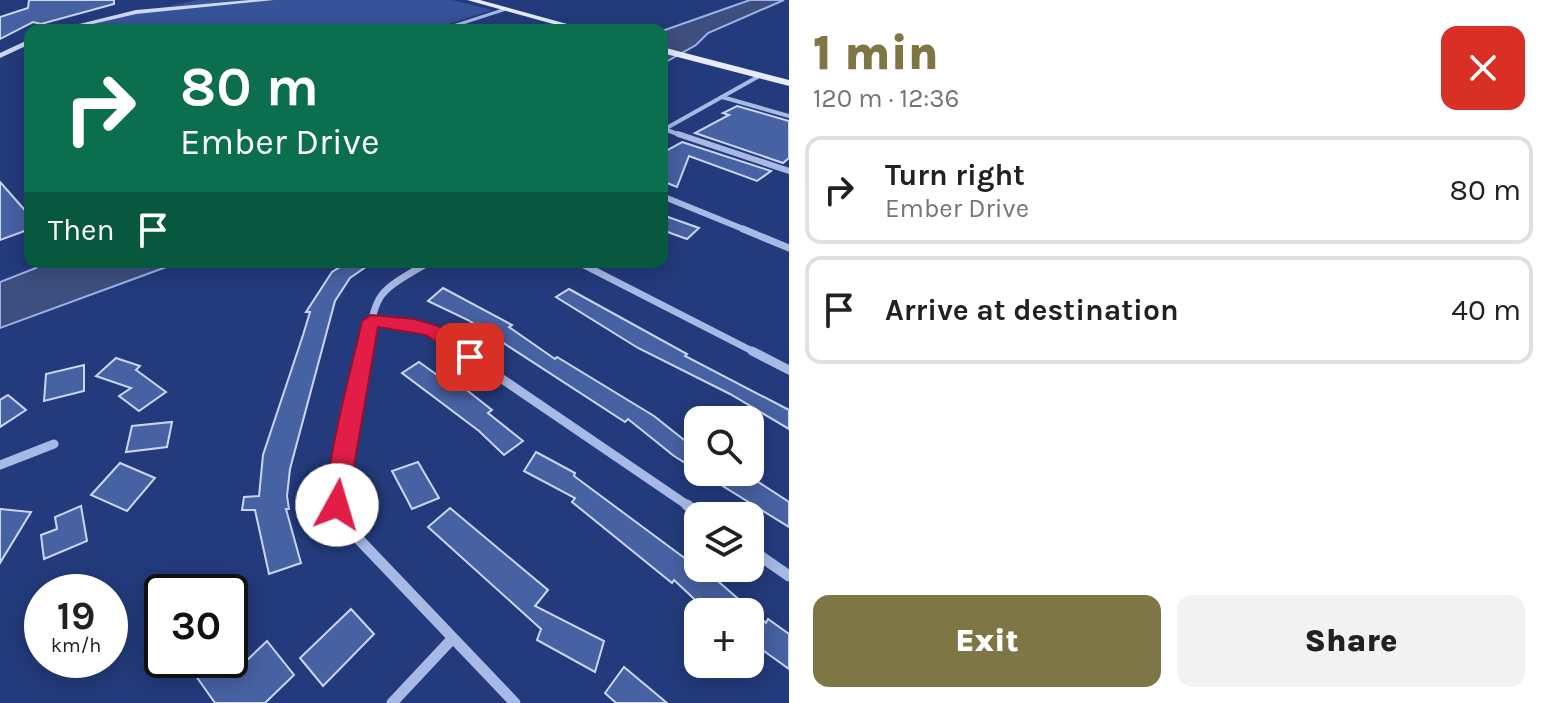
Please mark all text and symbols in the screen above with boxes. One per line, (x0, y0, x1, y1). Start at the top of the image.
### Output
text: 1 min (813, 25, 939, 81)
button: close (1441, 26, 1525, 110)
text: 80 m (180, 54, 319, 119)
icon: right (48, 56, 152, 160)
text: 120 m · 12:36 (813, 83, 959, 114)
text: Ember Drive (180, 121, 379, 163)
text: Turn right (885, 157, 1025, 193)
icon: right (817, 168, 861, 212)
text: 80 m (1450, 172, 1521, 208)
text: Ember Drive (885, 193, 1029, 224)
icon: arrive (131, 208, 175, 252)
text: Then (48, 212, 115, 248)
icon: arrive (817, 288, 861, 332)
text: Arrive at destination (885, 292, 1179, 328)
text: 40 m (1451, 292, 1521, 328)
pin (436, 323, 504, 391)
icon: arrive (448, 335, 492, 379)
map controls (684, 406, 764, 678)
button: search (684, 406, 764, 486)
position arrow (295, 463, 379, 547)
button: layers (684, 502, 764, 582)
speed limit sign: 30 (144, 574, 248, 678)
text: 19 (57, 592, 95, 639)
button: Exit (813, 595, 1161, 687)
button: Share (1177, 595, 1525, 687)
button: + (684, 598, 764, 678)
text: km/h (51, 634, 101, 657)

